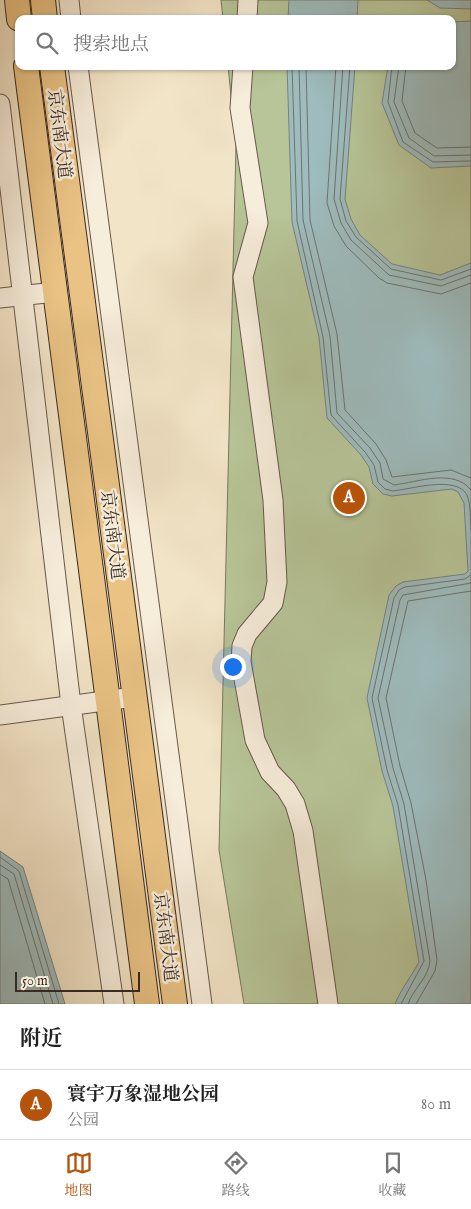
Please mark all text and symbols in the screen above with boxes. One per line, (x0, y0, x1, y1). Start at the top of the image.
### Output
search box (15, 15, 456, 70)
icon: search (33, 29, 61, 57)
text: 搜索地点 (73, 33, 149, 57)
street label: 京东南大道 (42, 88, 75, 180)
pin: A (333, 479, 365, 517)
street label: 京东南大道 (95, 489, 128, 581)
your location (220, 654, 246, 680)
street label: 京东南大道 (148, 891, 181, 983)
scale bar (15, 969, 140, 992)
text: 50 m (22, 972, 48, 990)
text: 附近 (20, 1026, 62, 1053)
text: 寰宇万象湿地公园 (67, 1083, 219, 1107)
text: A (31, 1095, 41, 1115)
text: 80 m (421, 1095, 451, 1115)
text: 公园 (67, 1111, 99, 1131)
tab: 地图 (65, 1149, 93, 1200)
tab: 路线 (222, 1149, 250, 1200)
tab: 收藏 (379, 1149, 407, 1200)

